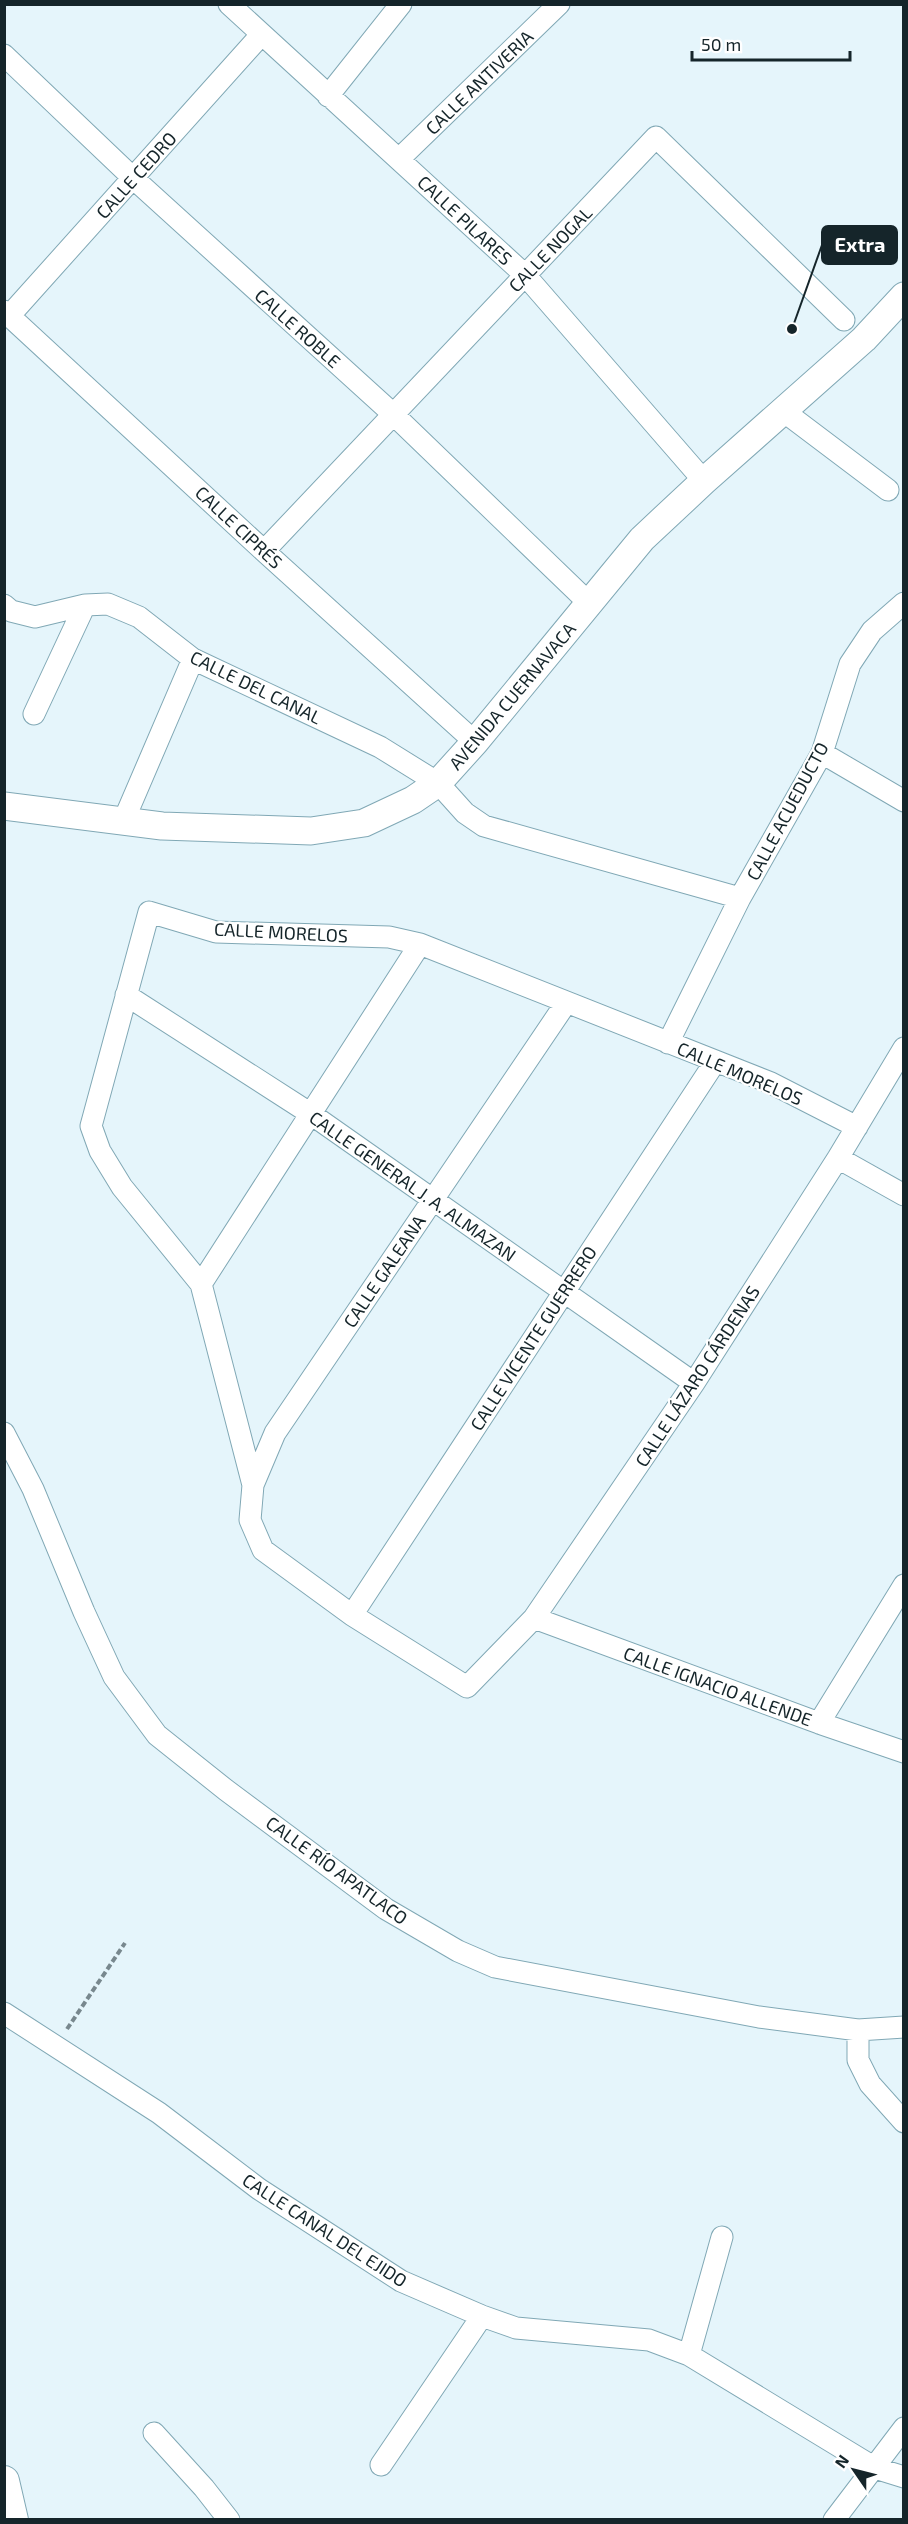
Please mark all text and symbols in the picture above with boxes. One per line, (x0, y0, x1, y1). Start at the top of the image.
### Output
scale bar (692, 24, 850, 62)
street label: CALLE ANTIVERIA (421, 25, 538, 139)
text: 50 m (701, 33, 741, 55)
street label: CALLE CEDRO (91, 127, 181, 223)
street label: CALLE PILARES (413, 171, 517, 269)
street label: CALLE NOGAL (504, 202, 596, 296)
callout: Extra (822, 226, 897, 264)
text: Extra (835, 232, 885, 256)
street label: CALLE ROBLE (251, 284, 345, 372)
street label: CALLE CIPRÉS (191, 481, 287, 573)
street label: AVENIDA CUERNAVACA (444, 617, 581, 774)
street label: CALLE DEL CANAL (187, 646, 325, 728)
street label: CALLE ACUEDUCTO (741, 738, 833, 884)
street label: CALLE MORELOS (213, 918, 349, 946)
street label: CALLE MORELOS (674, 1037, 806, 1109)
street label: CALLE GENERAL J. A. ALMAZAN (305, 1106, 521, 1266)
street label: CALLE GALEANA (338, 1210, 430, 1331)
street label: CALLE VICENTE GUERRERO (465, 1242, 601, 1434)
street label: CALLE LÁZARO CÁRDENAS (630, 1281, 764, 1471)
street label: CALLE IGNACIO ALLENDE (621, 1642, 815, 1730)
street label: CALLE RÍO APATLACO (262, 1811, 412, 1929)
street label: CALLE CANAL DEL EJIDO (238, 2168, 412, 2292)
north arrow (824, 2440, 884, 2500)
text: N (830, 2451, 852, 2471)

